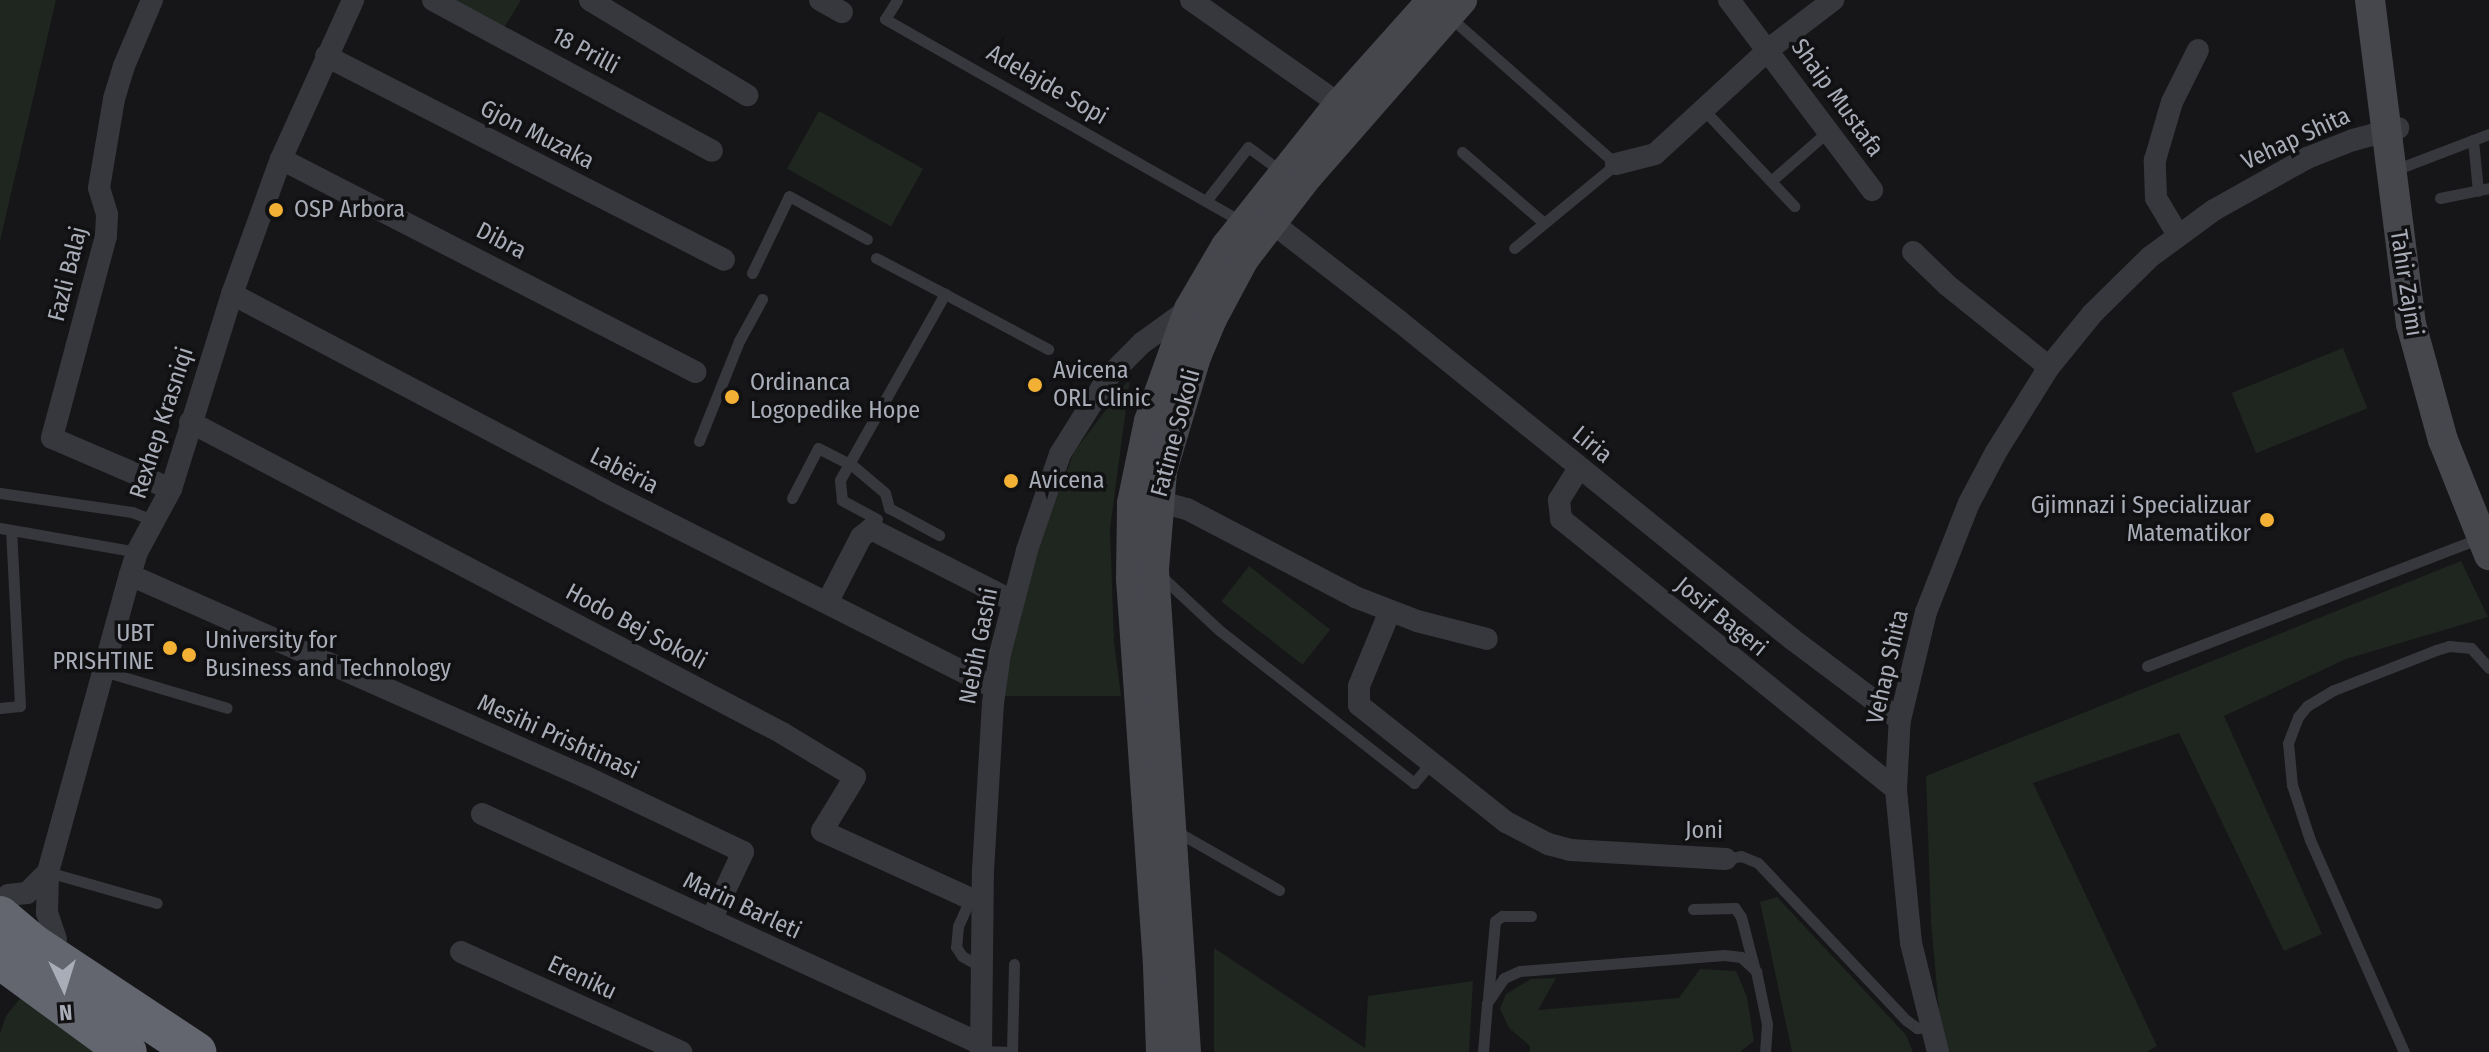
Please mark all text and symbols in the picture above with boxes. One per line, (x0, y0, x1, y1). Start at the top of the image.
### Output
street label: 18 Prilli (546, 21, 624, 81)
street label: Shaip Mustafa (1785, 33, 1889, 163)
street label: Adelajde Sopi (981, 39, 1113, 131)
street label: Gjon Muzaka (475, 94, 599, 176)
street label: Vehap Shita (2237, 101, 2355, 177)
place label: OSP Arbora (294, 196, 405, 224)
marker: OSP Arbora (265, 199, 287, 221)
street label: Dibra (471, 216, 531, 266)
street label: Fazli Balaj (42, 224, 94, 324)
street label: Tahir Zajmi (2383, 228, 2429, 338)
street label: Rexhep Krasniqi (124, 344, 200, 502)
place label: Avicena ORL Clinic (1053, 357, 1151, 413)
street label: Fatime Sokoli (1145, 366, 1207, 500)
place label: Ordinanca Logopedike Hope (750, 369, 920, 425)
marker: Avicena ORL Clinic (1024, 374, 1046, 396)
marker: Ordinanca Logopedike Hope (721, 386, 743, 408)
street label: Liria (1566, 420, 1618, 470)
street label: Labëria (585, 442, 663, 500)
place label: Avicena (1029, 467, 1104, 495)
marker: Avicena (1000, 470, 1022, 492)
place label: Gjimnazi i Specializuar Matematikor (2031, 492, 2251, 548)
marker: Gjimnazi i Specializuar Matematikor (2258, 511, 2276, 529)
street label: Josif Bageri (1669, 571, 1773, 663)
street label: Hodo Bej Sokoli (561, 578, 711, 676)
street label: Nebih Gashi (954, 585, 1004, 707)
street label: Vehap Shita (1861, 607, 1915, 727)
place label: UBT PRISHTINE (52, 620, 154, 676)
place label: University for Business and Technology (205, 627, 451, 683)
marker: UBT PRISHTINE (161, 639, 179, 657)
marker: University for Business and Technology (180, 646, 198, 664)
street label: Mesihi Prishtinasi (473, 689, 643, 785)
street label: Joni (1685, 817, 1723, 845)
street label: Marin Barleti (678, 866, 806, 946)
north arrow (24, 948, 104, 1028)
street label: Ereniku (543, 950, 621, 1006)
text: N (58, 999, 73, 1026)

